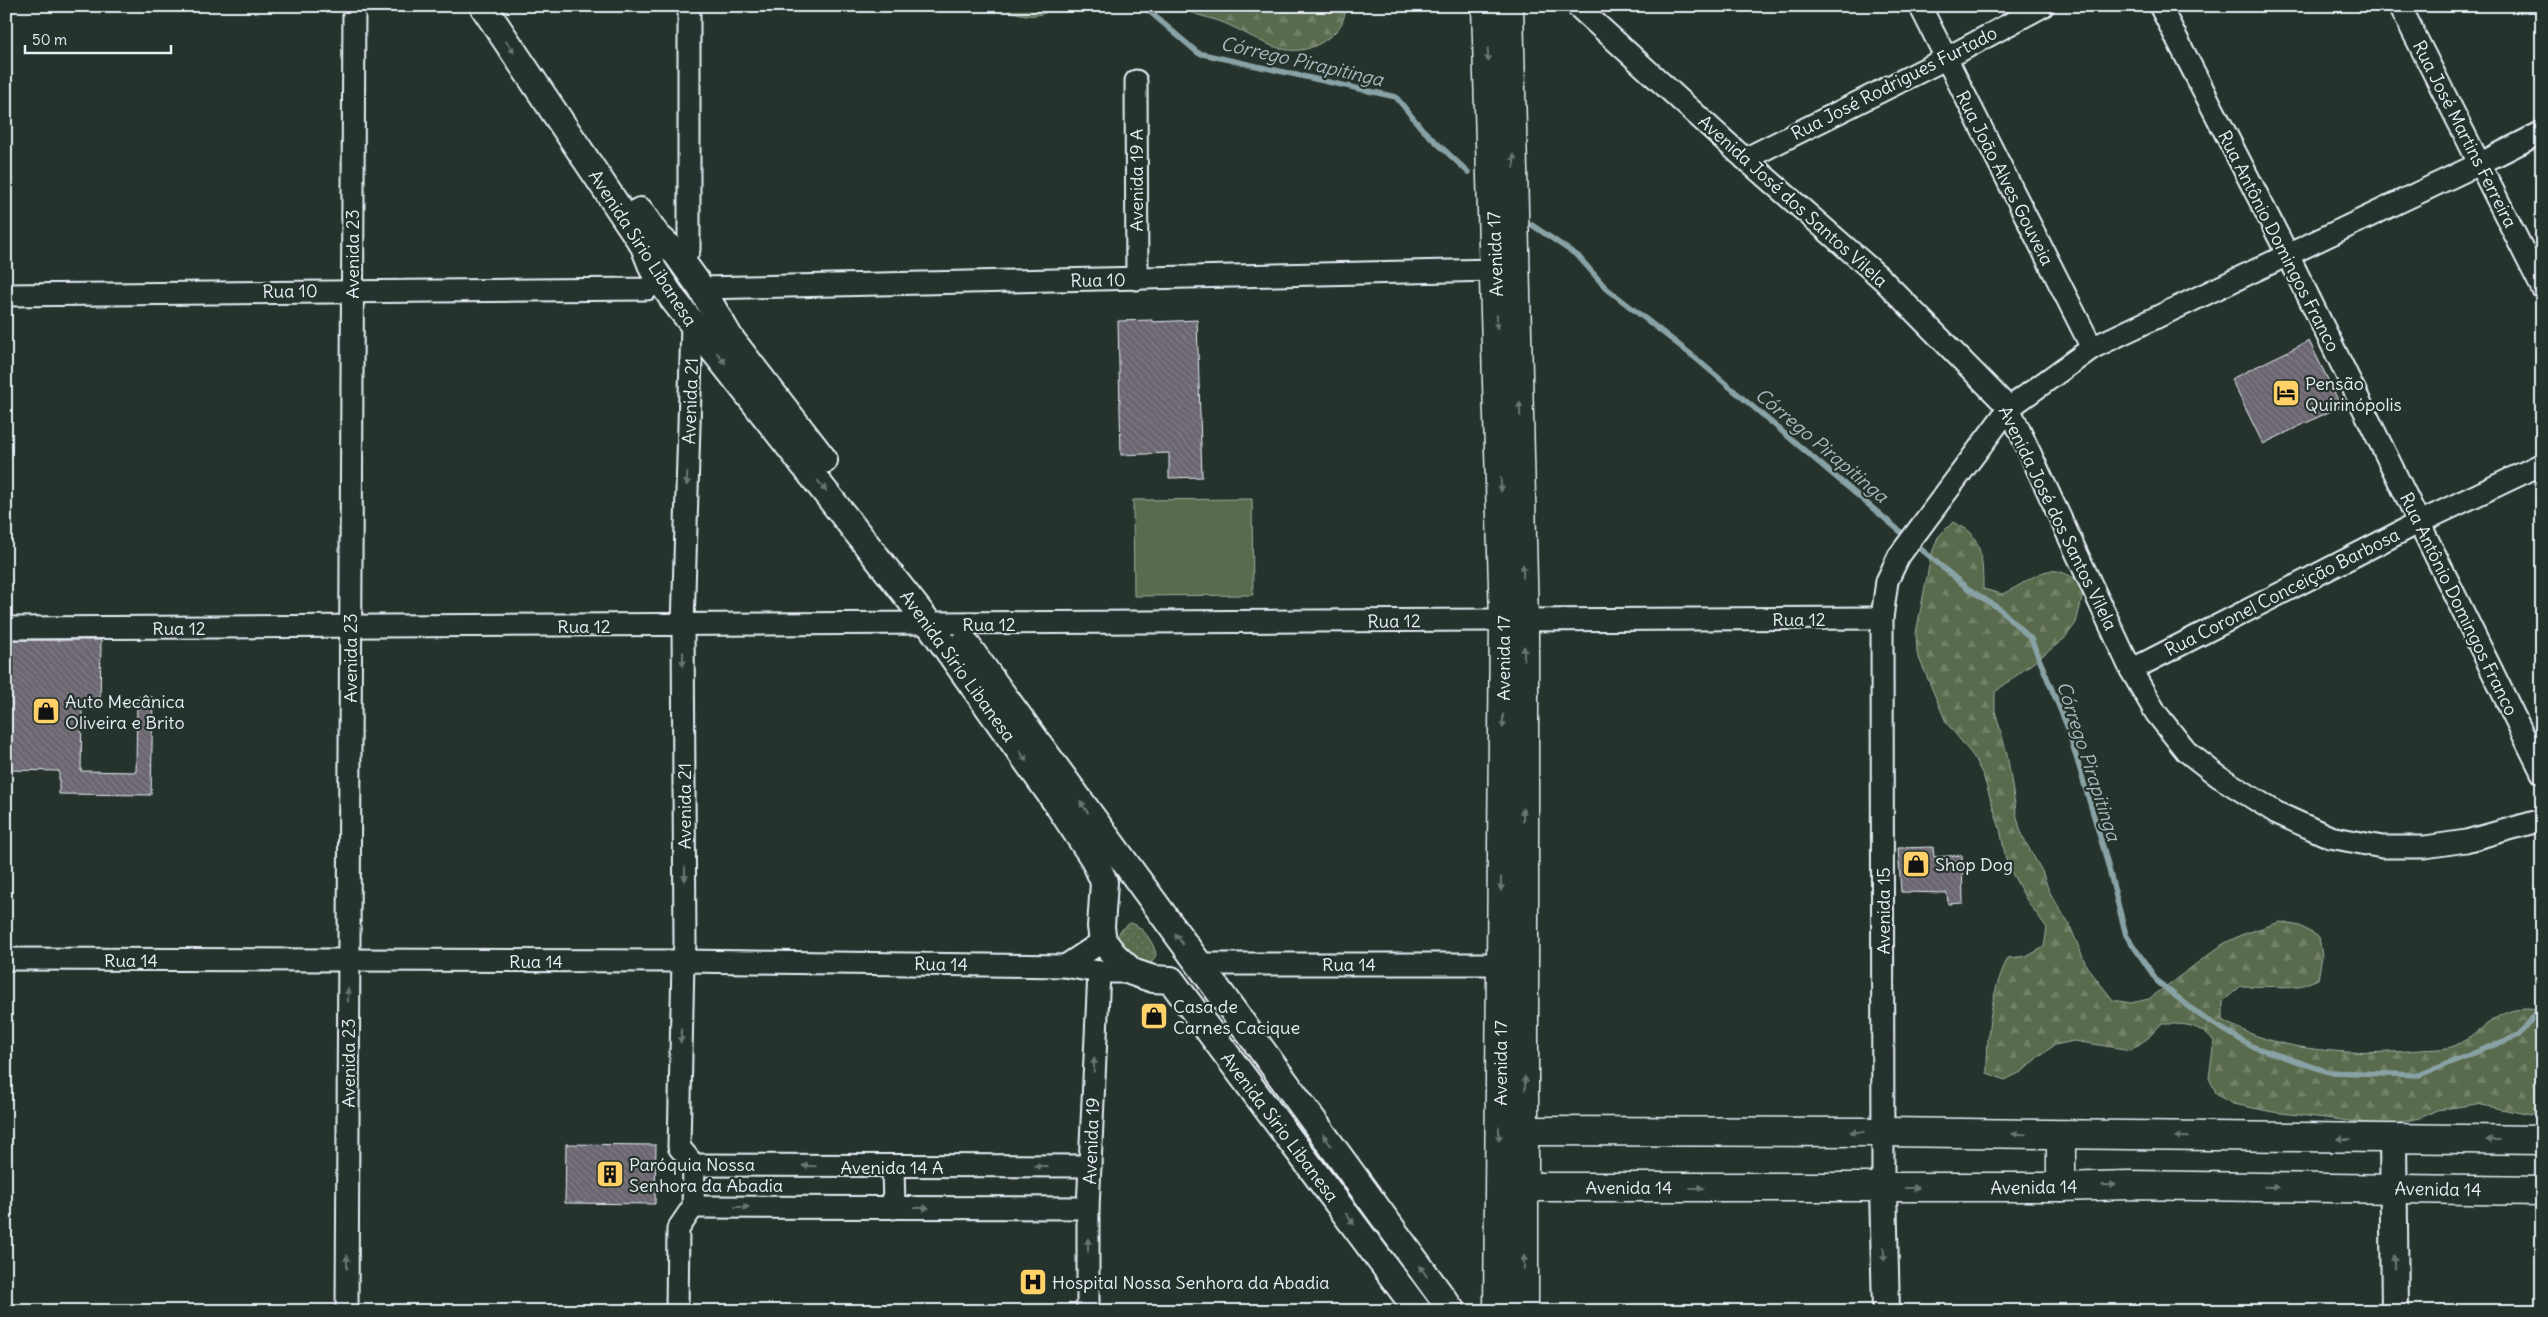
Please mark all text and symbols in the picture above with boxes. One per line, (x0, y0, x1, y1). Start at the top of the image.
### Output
street label: Rua José Rodrigues Furtado (1787, 21, 2001, 145)
scale bar (25, 22, 171, 54)
text: 50 m (32, 30, 67, 49)
water label: Córrego Pirapitinga (1218, 31, 1387, 92)
street label: Rua José Martins Ferreira (2408, 37, 2522, 231)
one-way arrow (505, 40, 515, 53)
one-way arrow (1484, 47, 1492, 63)
street label: Rua João Alves Gouveia (1951, 87, 2059, 269)
street label: Avenida José dos Santos Vilela (1694, 110, 1892, 292)
street label: Rua Antônio Domingos Franco (2213, 126, 2345, 356)
street label: Avenida 19 A (1125, 129, 1148, 231)
one-way arrow (1510, 153, 1518, 169)
street label: Avenida Sírio Libanesa (584, 165, 702, 331)
street label: Avenida 23 (341, 209, 364, 299)
street label: Avenida 17 (1482, 211, 1508, 297)
street label: Rua 10 (1070, 268, 1126, 292)
street label: Rua 10 (262, 279, 318, 303)
one-way arrow (1493, 315, 1501, 331)
one-way arrow (716, 351, 726, 365)
street label: Avenida 21 (677, 357, 703, 445)
place label: Pensão Quirinópolis (2305, 372, 2402, 416)
hotel icon: Pensão Quirinópolis (2271, 378, 2301, 408)
water label: Córrego Pirapitinga (1751, 382, 1894, 508)
one-way arrow (1516, 401, 1524, 417)
street label: Avenida José dos Santos Vilela (1994, 402, 2122, 634)
one-way arrow (683, 471, 691, 487)
one-way arrow (1497, 477, 1505, 493)
one-way arrow (816, 479, 827, 492)
street label: Rua Antônio Domingos Franco (2395, 489, 2523, 719)
street label: Rua Coronel Conceição Barbosa (2161, 523, 2403, 661)
one-way arrow (1519, 563, 1527, 579)
street label: Avenida Sírio Libanesa (895, 586, 1021, 746)
street label: Rua 12 (1772, 608, 1826, 631)
street label: Rua 12 (1367, 609, 1421, 633)
street label: Avenida 23 (339, 613, 362, 703)
street label: Rua 12 (962, 613, 1016, 636)
street label: Rua 12 (557, 615, 611, 638)
street label: Avenida 17 (1492, 615, 1515, 701)
street label: Rua 12 (152, 617, 206, 640)
one-way arrow (1520, 644, 1528, 660)
one-way arrow (679, 651, 687, 667)
water label: Córrego Pirapitinga (2052, 678, 2126, 845)
place label: Auto Mecânica Oliveira e Brito (65, 690, 185, 734)
shop icon: Auto Mecânica Oliveira e Brito (31, 696, 61, 726)
one-way arrow (1499, 713, 1507, 729)
one-way arrow (1018, 749, 1028, 763)
street label: Avenida 21 (673, 763, 696, 849)
one-way arrow (1079, 800, 1089, 814)
one-way arrow (1519, 807, 1527, 823)
shop icon: Shop Dog (1901, 849, 1931, 879)
place label: Shop Dog (1935, 853, 2013, 876)
one-way arrow (681, 866, 689, 882)
street label: Avenida 15 (1872, 868, 1895, 954)
one-way arrow (1497, 876, 1505, 892)
one-way arrow (1174, 932, 1184, 946)
street label: Rua 14 (104, 949, 158, 972)
street label: Rua 14 (509, 950, 563, 973)
street label: Rua 14 (914, 952, 968, 976)
street label: Rua 14 (1322, 953, 1376, 976)
one-way arrow (344, 986, 352, 1002)
place label: Casa de Carnes Cacique (1173, 995, 1300, 1039)
shop icon: Casa de Carnes Cacique (1139, 1001, 1169, 1031)
street label: Avenida 23 (337, 1018, 360, 1108)
street label: Avenida 17 (1489, 1020, 1512, 1106)
one-way arrow (677, 1028, 685, 1044)
street label: Avenida Sírio Libanesa (1216, 1047, 1344, 1207)
one-way arrow (1091, 1056, 1099, 1072)
one-way arrow (1521, 1074, 1529, 1090)
street label: Avenida 19 (1078, 1097, 1104, 1185)
one-way arrow (1495, 1126, 1503, 1142)
one-way arrow (1849, 1128, 1865, 1136)
one-way arrow (2011, 1130, 2027, 1138)
one-way arrow (2173, 1132, 2189, 1140)
one-way arrow (1322, 1133, 1332, 1147)
one-way arrow (2336, 1135, 2352, 1143)
one-way arrow (2485, 1136, 2501, 1144)
place label: Paróquia Nossa Senhora da Abadia (629, 1153, 783, 1197)
street label: Avenida 14 A (841, 1156, 943, 1179)
building icon: Paróquia Nossa Senhora da Abadia (595, 1159, 625, 1189)
one-way arrow (801, 1162, 817, 1170)
one-way arrow (1033, 1162, 1049, 1170)
street label: Avenida 14 (1990, 1175, 2078, 1199)
street label: Avenida 14 (1585, 1176, 1673, 1199)
street label: Avenida 14 (2394, 1177, 2482, 1201)
one-way arrow (2101, 1181, 2117, 1189)
one-way arrow (2264, 1183, 2280, 1191)
one-way arrow (1689, 1184, 1705, 1192)
one-way arrow (1904, 1184, 1920, 1192)
one-way arrow (734, 1203, 750, 1211)
one-way arrow (914, 1204, 930, 1212)
one-way arrow (1344, 1212, 1355, 1225)
one-way arrow (1084, 1236, 1092, 1252)
one-way arrow (1881, 1246, 1889, 1262)
one-way arrow (343, 1254, 351, 1270)
one-way arrow (1521, 1254, 1529, 1270)
one-way arrow (2390, 1254, 2398, 1270)
one-way arrow (1418, 1264, 1428, 1278)
hospital icon: Hospital Nossa Senhora da Abadia (1018, 1267, 1048, 1297)
place label: Hospital Nossa Senhora da Abadia (1052, 1271, 1330, 1294)

